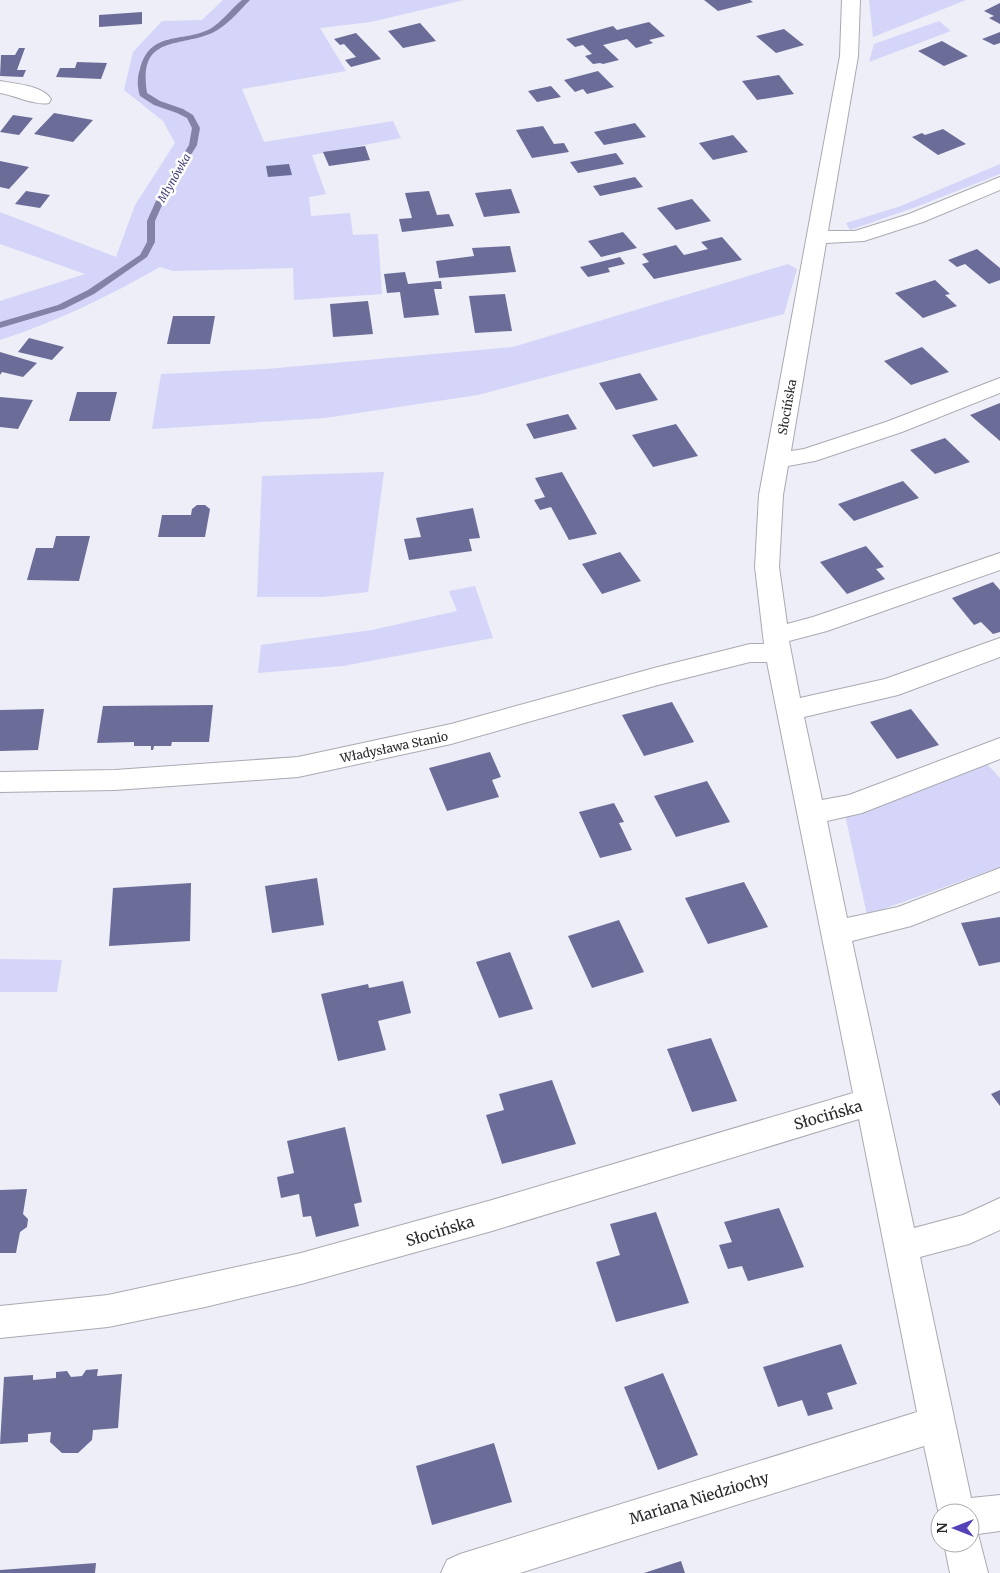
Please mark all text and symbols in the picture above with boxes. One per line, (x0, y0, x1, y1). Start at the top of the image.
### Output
water label: Młynówka (154, 151, 194, 206)
street label: Słocińska (775, 378, 799, 436)
street label: Władysława Stanio (338, 728, 449, 766)
street label: Słocińska (792, 1096, 864, 1134)
street label: Słocińska (404, 1212, 476, 1250)
street label: Mariana Niedziochy (627, 1468, 771, 1528)
north arrow (930, 1503, 980, 1553)
text: N (933, 1522, 951, 1534)

